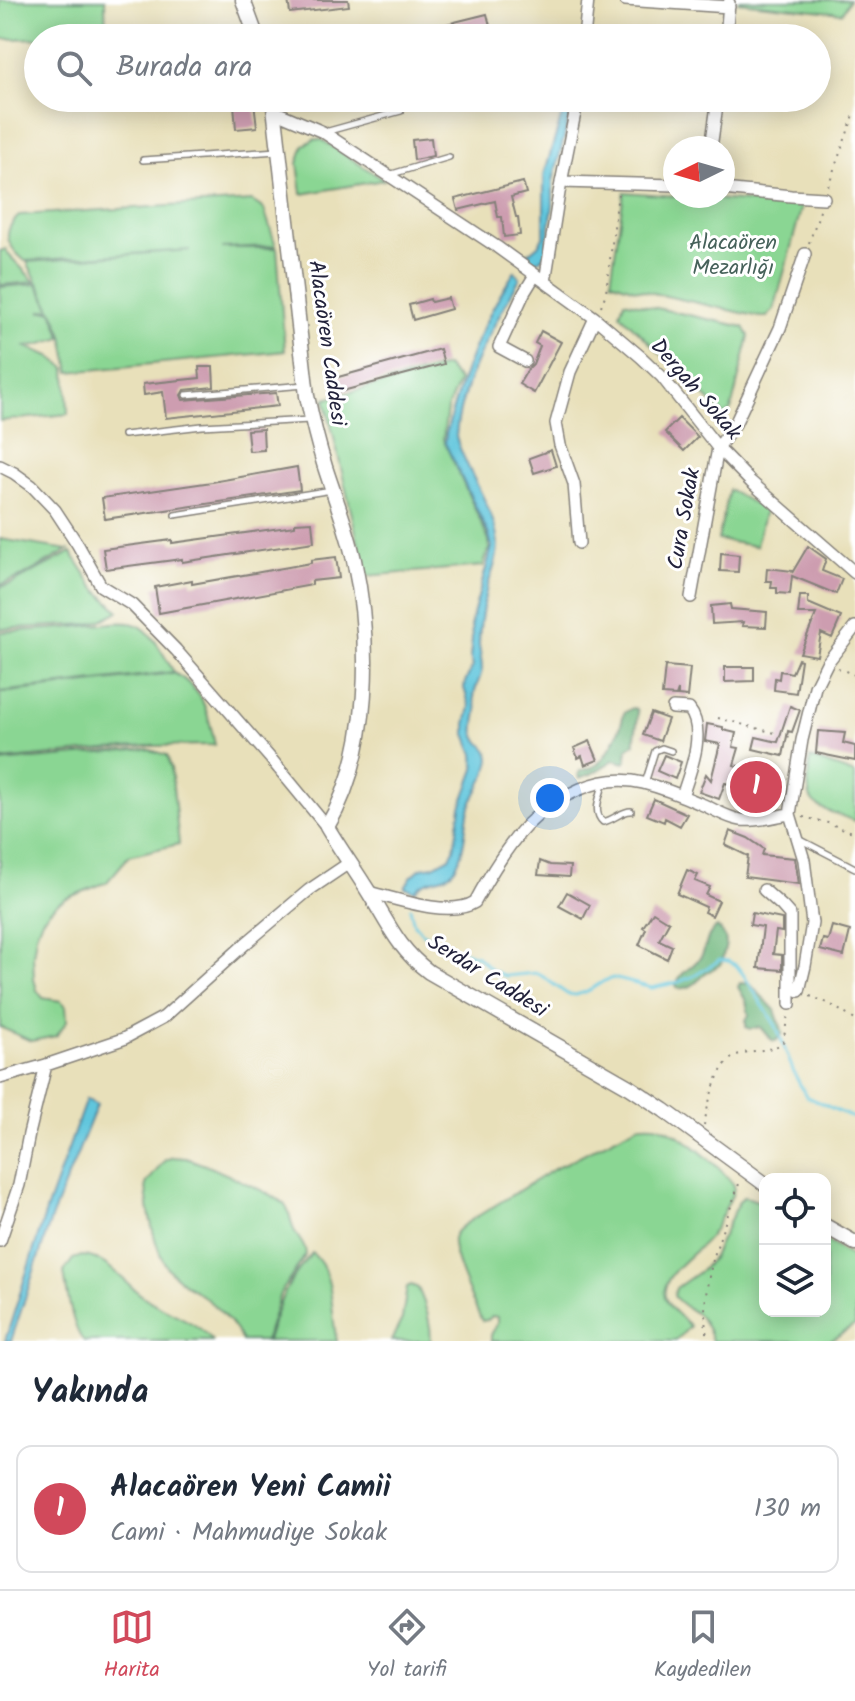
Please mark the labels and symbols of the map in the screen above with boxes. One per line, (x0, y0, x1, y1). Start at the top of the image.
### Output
north arrow (663, 136, 735, 208)
park label: Alacaören Mezarlığı (689, 226, 777, 286)
street label: Alacaören Caddesi (297, 258, 355, 429)
street label: Dergah Sokak (641, 331, 750, 449)
street label: Cura Sokak (659, 465, 711, 573)
pin: 1 (730, 757, 782, 817)
your location (530, 778, 570, 818)
street label: Serdar Caddesi (420, 926, 555, 1028)

